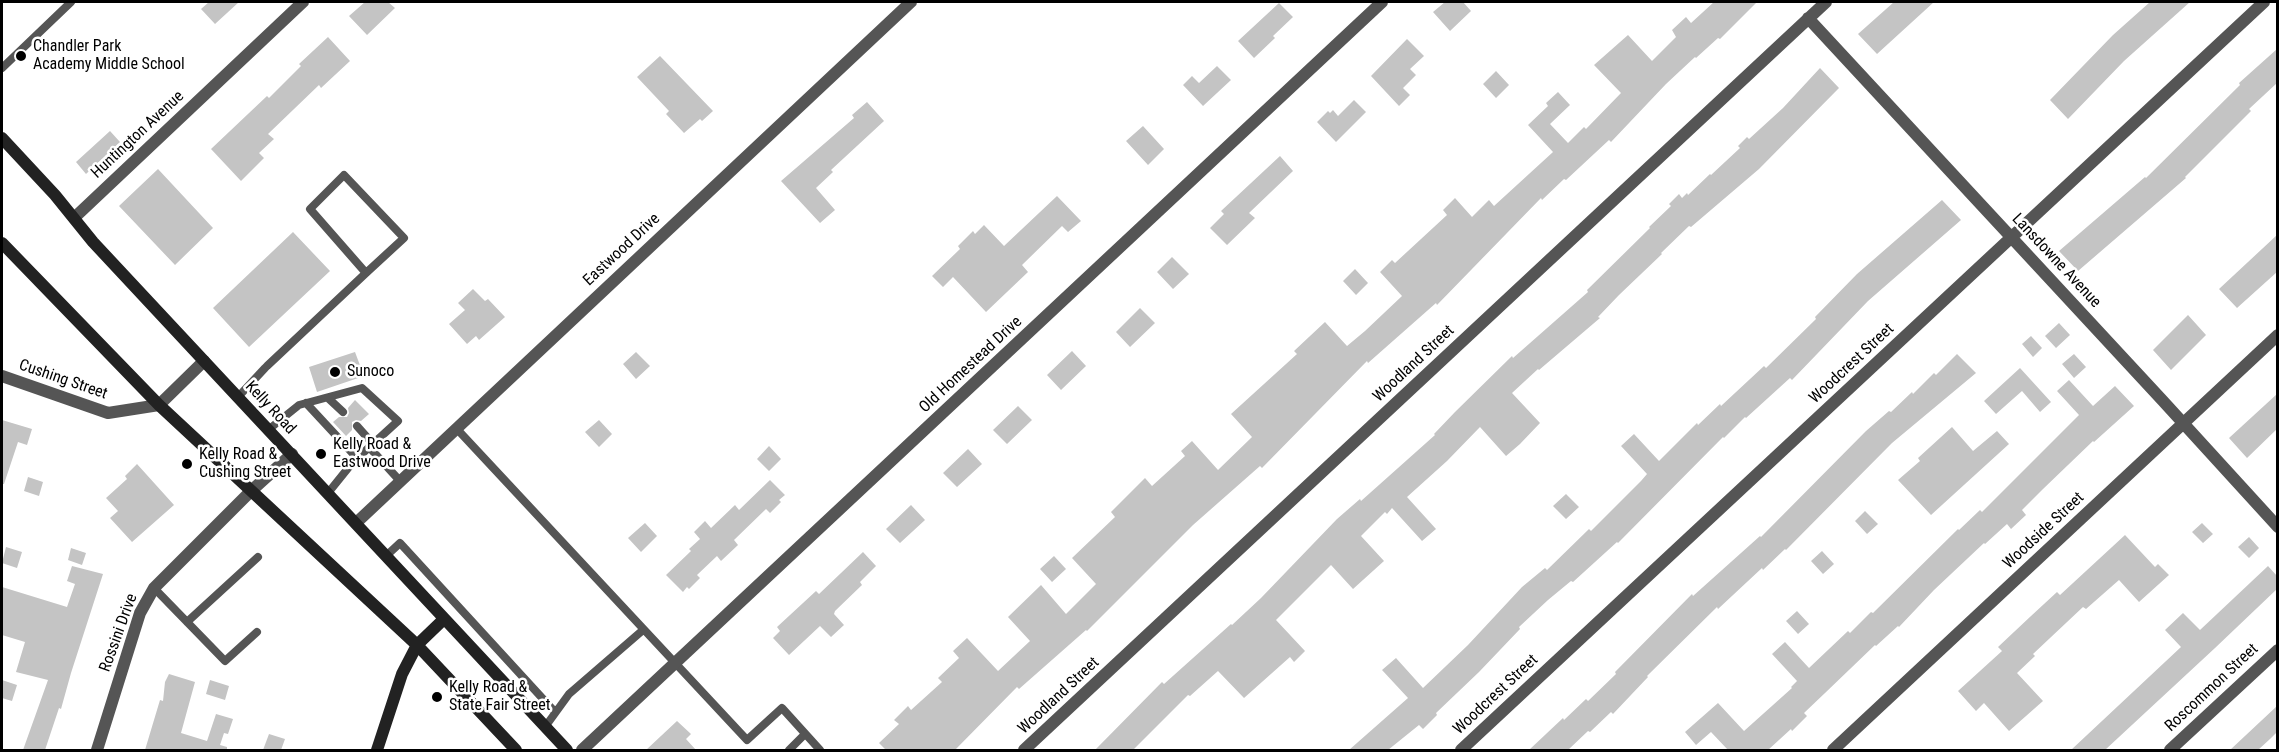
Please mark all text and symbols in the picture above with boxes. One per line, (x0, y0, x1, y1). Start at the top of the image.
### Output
place label: Chandler Park Academy Middle School (33, 37, 185, 75)
marker: Chandler Park Academy Middle School (14, 49, 28, 63)
street label: Huntington Avenue (88, 87, 188, 183)
street label: Eastwood Drive (580, 210, 664, 290)
street label: Lansdowne Avenue (2007, 210, 2105, 312)
street label: Old Homestead Drive (916, 313, 1026, 417)
street label: Woodcrest Street (1806, 320, 1898, 408)
street label: Woodland Street (1369, 321, 1459, 407)
street label: Cushing Street (16, 356, 110, 404)
place label: Sunoco (347, 362, 394, 382)
marker: Sunoco (328, 365, 342, 379)
street label: Kelly Road (241, 377, 299, 439)
place label: Kelly Road & Eastwood Drive (333, 435, 431, 473)
place label: Kelly Road & Cushing Street (199, 445, 291, 483)
marker: Kelly Road & Eastwood Drive (314, 447, 328, 461)
marker: Kelly Road & Cushing Street (180, 457, 194, 471)
street label: Woodside Street (2000, 489, 2088, 573)
street label: Rossini Drive (96, 591, 142, 675)
street label: Roscommon Street (2161, 640, 2263, 736)
street label: Woodcrest Street (1450, 651, 1542, 739)
street label: Woodland Street (1014, 653, 1104, 739)
place label: Kelly Road & State Fair Street (449, 678, 550, 716)
marker: Kelly Road & State Fair Street (430, 690, 444, 704)

